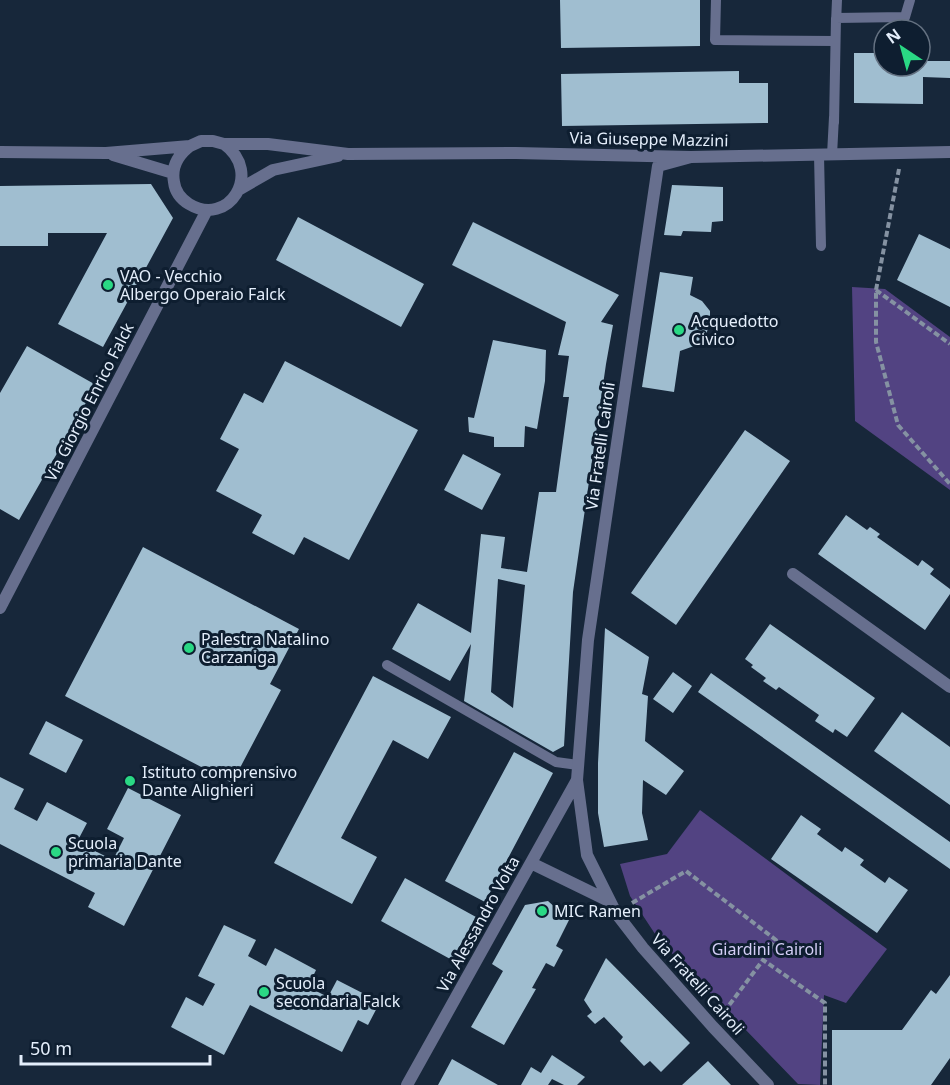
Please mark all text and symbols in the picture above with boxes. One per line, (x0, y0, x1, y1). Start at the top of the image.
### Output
north arrow (872, 18, 932, 78)
text: N (881, 23, 905, 49)
street label: Via Giuseppe Mazzini (569, 127, 729, 151)
place label: VAO - Vecchio Albergo Operaio Falck (120, 265, 286, 305)
marker: VAO - Vecchio Albergo Operaio Falck (101, 278, 115, 292)
place label: Acquedotto Civico (691, 310, 778, 350)
street label: Via Giorgio Enrico Falck (39, 319, 139, 485)
marker: Acquedotto Civico (672, 323, 686, 337)
street label: Via Fratelli Cairoli (580, 380, 620, 512)
place label: Palestra Natalino Carzaniga (201, 628, 329, 668)
marker: Palestra Natalino Carzaniga (182, 641, 196, 655)
place label: Istituto comprensivo Dante Alighieri (142, 761, 297, 801)
marker: Istituto comprensivo Dante Alighieri (123, 774, 137, 788)
place label: Scuola primaria Dante (68, 832, 182, 872)
marker: Scuola primaria Dante (49, 845, 63, 859)
street label: Via Alessandro Volta (431, 852, 525, 996)
place label: MIC Ramen (554, 900, 641, 922)
marker: MIC Ramen (535, 904, 549, 918)
street label: Via Fratelli Cairoli (647, 929, 749, 1039)
park label: Giardini Cairoli (712, 938, 822, 960)
place label: Scuola secondaria Falck (276, 972, 401, 1012)
marker: Scuola secondaria Falck (257, 985, 271, 999)
scale bar (21, 1028, 210, 1066)
text: 50 m (30, 1036, 72, 1060)

